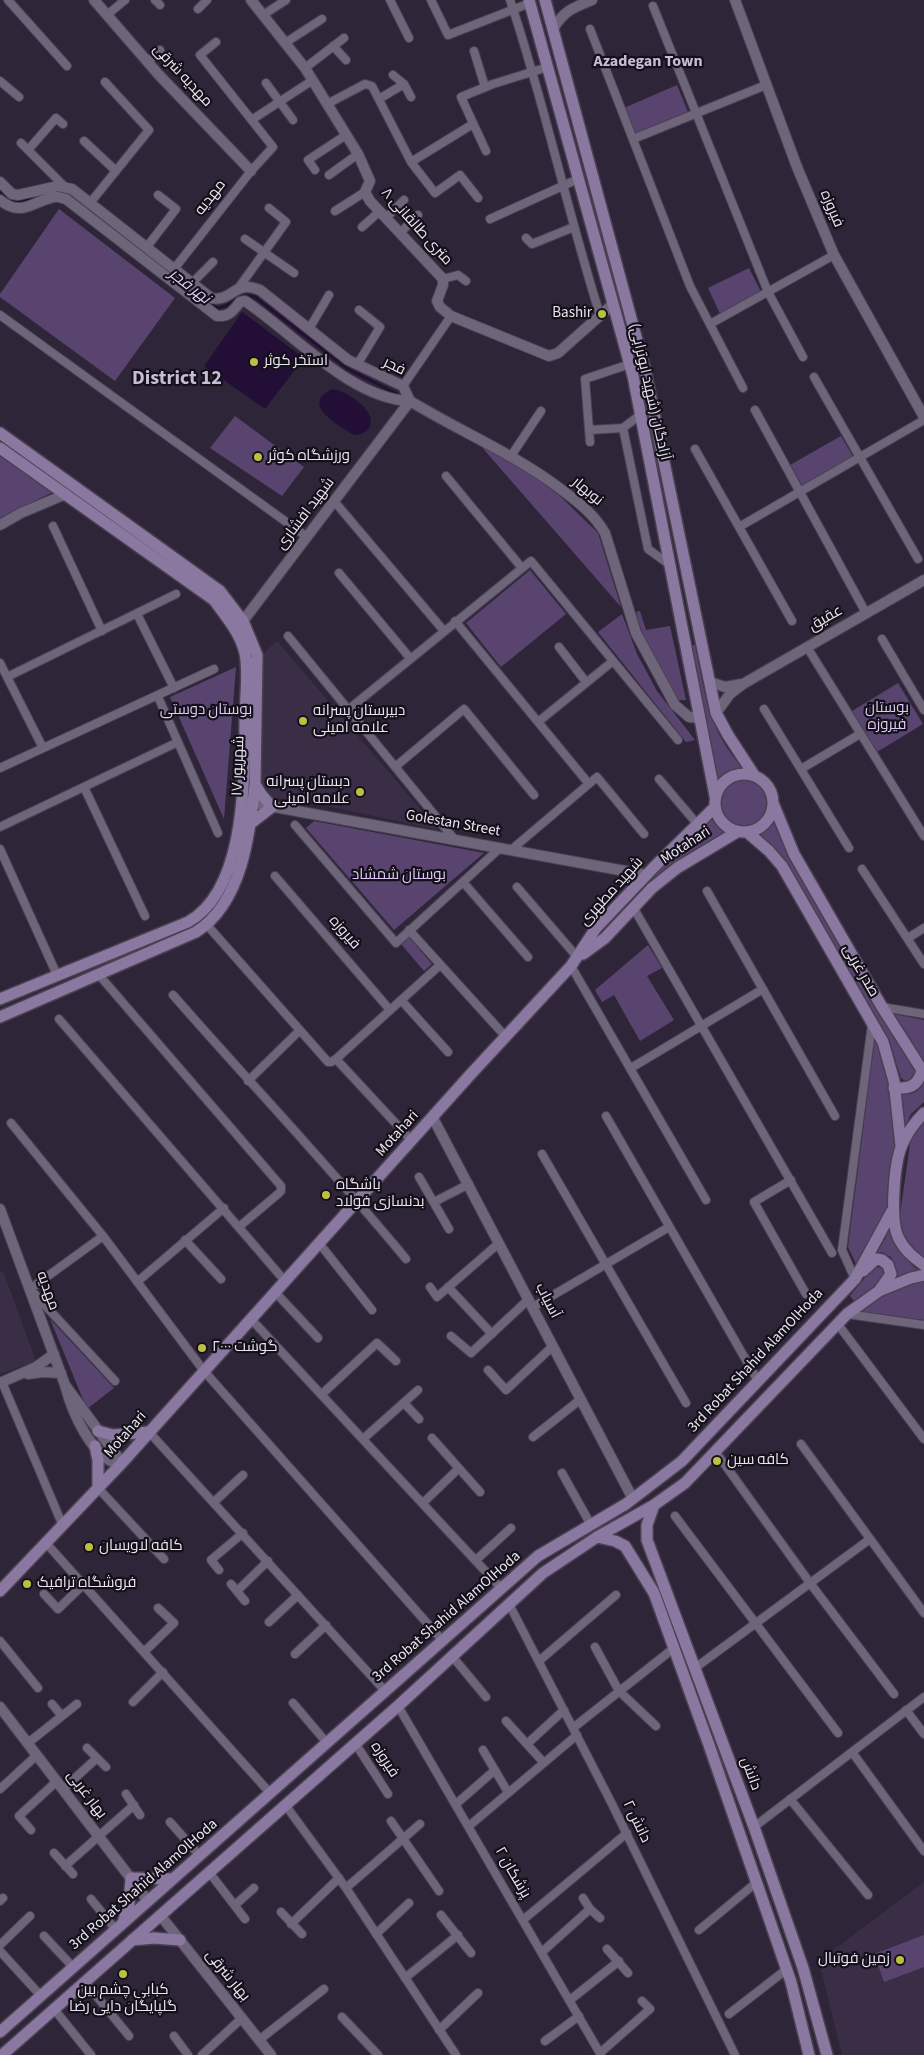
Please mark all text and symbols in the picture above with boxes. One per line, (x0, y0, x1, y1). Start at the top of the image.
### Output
street label: مهدیه شرقی (148, 41, 216, 111)
district label: Azadegan Town (593, 52, 703, 72)
street label: مهدیه (192, 177, 230, 219)
street label: ۸ متری طالقانی (376, 184, 456, 270)
street label: فیروزه (815, 188, 847, 230)
water label: نهر فجر (165, 265, 213, 309)
place label: Bashir (552, 305, 592, 323)
marker: Bashir (596, 308, 608, 320)
street label: آزادگان (شهید ابوترابی) (624, 322, 674, 462)
place label: استخر کوثر (264, 353, 328, 371)
street label: فجر (380, 354, 408, 380)
marker: استخر کوثر (248, 356, 260, 368)
district label: District 12 (132, 368, 222, 392)
place label: ورزشگاه کوثر (268, 448, 350, 466)
marker: ورزشگاه کوثر (252, 451, 264, 463)
street label: شهید افشاری (273, 474, 339, 554)
street label: نوبهار (568, 474, 606, 510)
street label: عقیق (806, 602, 846, 636)
park label: بوستان فیروزه (865, 700, 909, 735)
park label: بوستان دوستی (160, 702, 252, 720)
place label: دبیرستان پسرانه علامه امینی (313, 703, 405, 738)
marker: دبیرستان پسرانه علامه امینی (297, 715, 309, 727)
street label: ۱۷ شهریور (229, 735, 249, 797)
place label: دبستان پسرانه علامه امینی (266, 774, 350, 809)
marker: دبستان پسرانه علامه امینی (354, 786, 366, 798)
street label: Golestan Street (404, 807, 502, 841)
street label: Motahari (658, 823, 714, 869)
street label: شهید مطهری (576, 854, 648, 930)
park label: بوستان شمشاد (352, 867, 446, 885)
street label: فیروزه (324, 912, 364, 954)
street label: صدر غربی (838, 941, 882, 1001)
street label: Motahari (373, 1107, 423, 1161)
place label: باشگاه بدنسازی فولاد (336, 1177, 424, 1212)
marker: باشگاه بدنسازی فولاد (320, 1189, 332, 1201)
street label: مهدیه (32, 1269, 62, 1313)
street label: آسیاب (531, 1280, 563, 1322)
street label: 3rd Robat Shahid AlamOlHoda (685, 1285, 827, 1437)
place label: گوشت ۲۰۰۰ (212, 1339, 278, 1357)
marker: گوشت ۲۰۰۰ (196, 1342, 208, 1354)
street label: Motahari (101, 1408, 151, 1462)
place label: کافه سین (727, 1452, 789, 1470)
marker: کافه سین (711, 1455, 723, 1467)
place label: کافه لاویسان (99, 1538, 183, 1556)
marker: کافه لاویسان (83, 1541, 95, 1553)
street label: 3rd Robat Shahid AlamOlHoda (369, 1548, 525, 1686)
place label: فروشگاه ترافیک (37, 1575, 136, 1593)
marker: فروشگاه ترافیک (21, 1578, 33, 1590)
street label: فیروزه (366, 1739, 402, 1781)
street label: دانش (736, 1755, 764, 1793)
street label: بهار غربی (62, 1767, 110, 1823)
street label: دانش ۲ (618, 1798, 654, 1846)
street label: 3rd Robat Shahid AlamOlHoda (66, 1816, 222, 1954)
street label: پزشکان ۲ (490, 1844, 534, 1902)
street label: بهار شرقی (201, 1947, 253, 2005)
place label: زمین فوتبال (818, 1951, 890, 1969)
marker: زمین فوتبال (894, 1954, 906, 1966)
marker: کبابی چشم بین گلپایگان دایی رضا (117, 1968, 129, 1980)
place label: کبابی چشم بین گلپایگان دایی رضا (69, 1982, 177, 2017)

